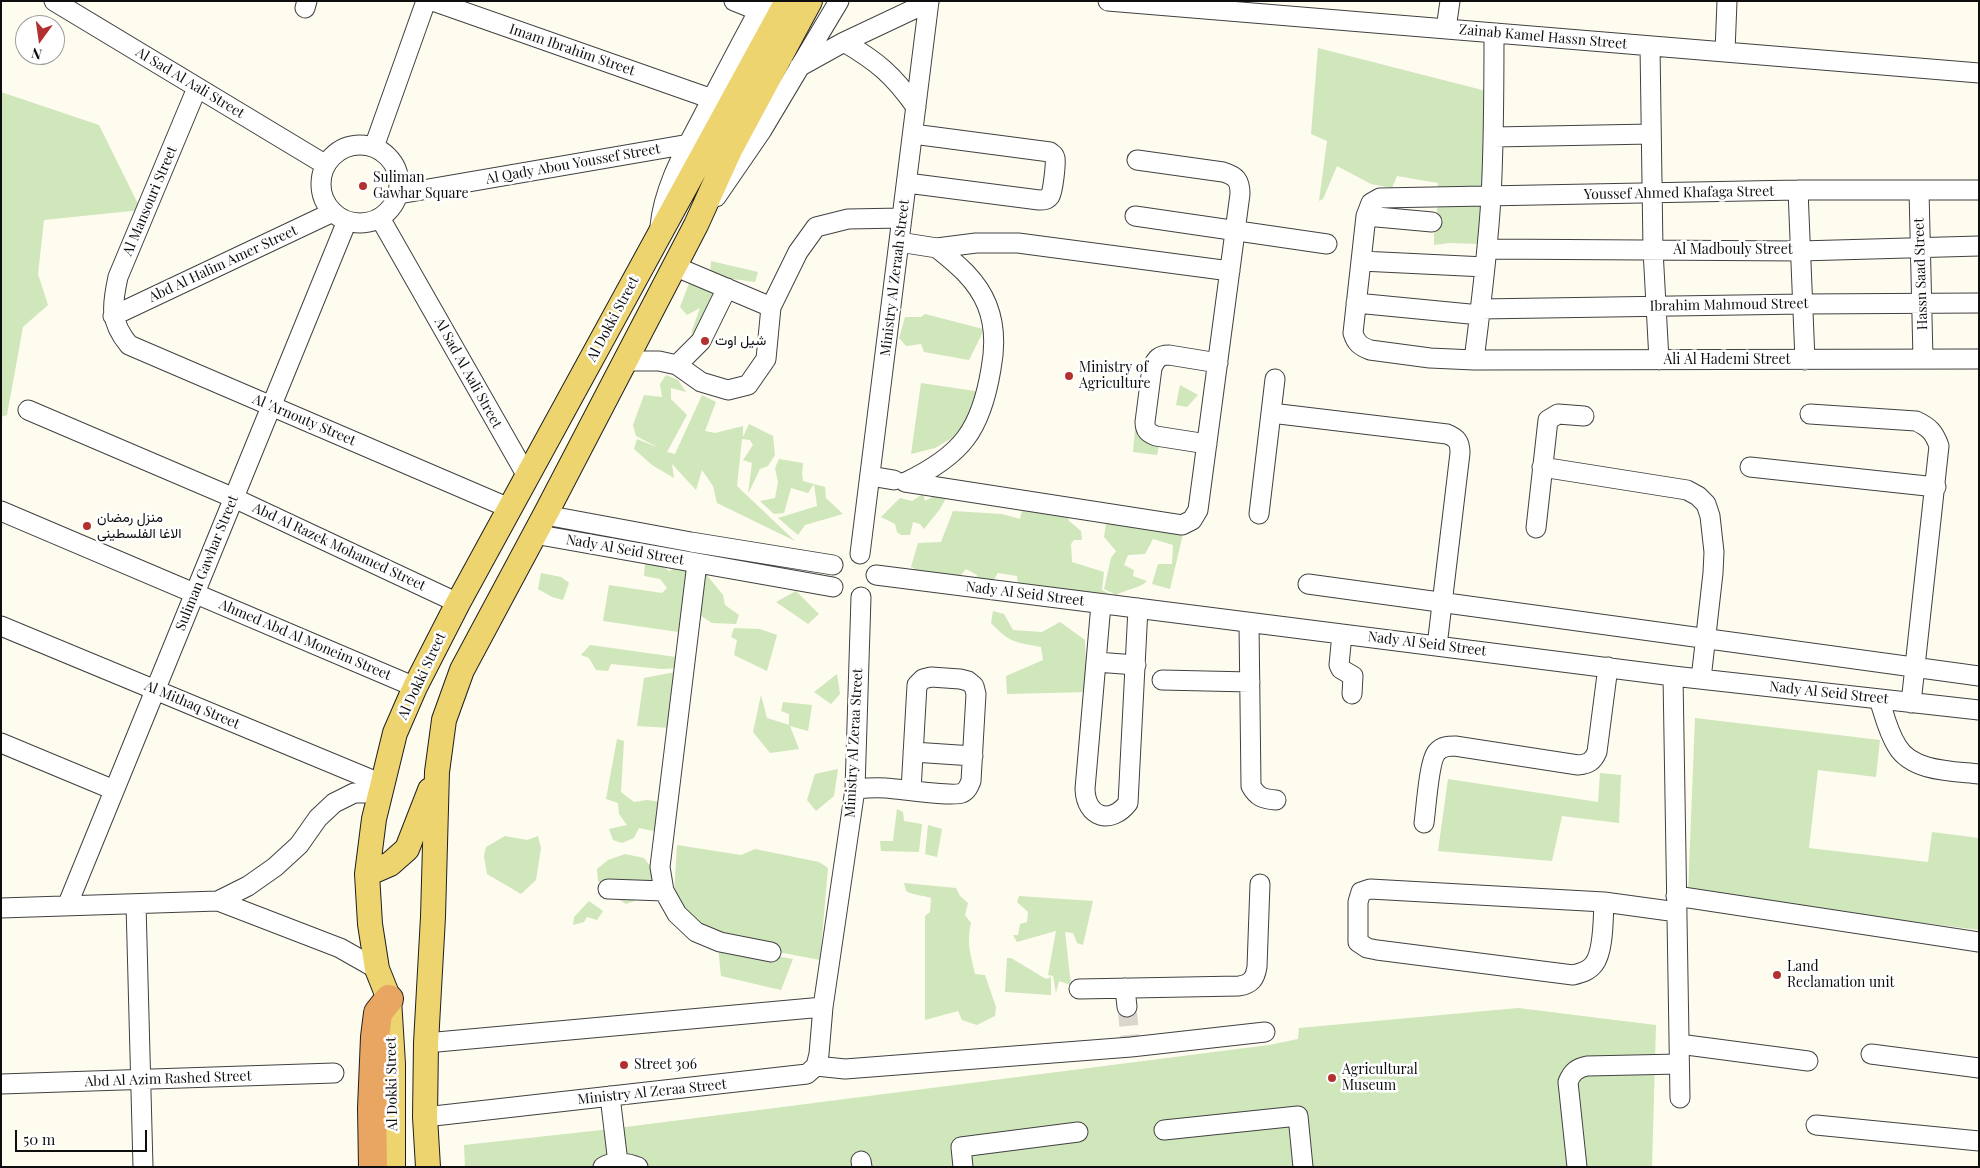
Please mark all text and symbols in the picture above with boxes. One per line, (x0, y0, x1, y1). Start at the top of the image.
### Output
north arrow (15, 15, 65, 65)
street label: Imam Ibrahim Street (507, 21, 637, 79)
street label: Zainab Kamel Hassn Street (1458, 21, 1628, 53)
text: N (29, 44, 44, 65)
street label: Al Sad Al Aali Street (133, 44, 247, 122)
street label: Al Qady Abou Youssef Street (484, 140, 662, 188)
street label: Al Mansouri Street (119, 144, 181, 258)
place label: Suliman Gawhar Square (373, 170, 469, 202)
marker: Suliman Gawhar Square (357, 180, 369, 192)
street label: Youssef Ahmed Khafaga Street (1584, 183, 1774, 203)
street label: Ministry Al Zeraah Street (877, 199, 913, 357)
street label: Hassn Saad Street (1911, 217, 1931, 331)
street label: Abd Al Halim Amer Street (146, 222, 300, 306)
street label: Al Madbouly Street (1673, 242, 1793, 258)
street label: Al Dokki Street (583, 274, 643, 364)
street label: Ibrahim Mahmoud Street (1649, 295, 1809, 315)
street label: Al Sad Al Aali Street (431, 315, 505, 431)
place label: شيل اوت (715, 333, 766, 349)
marker: شيل اوت (699, 335, 711, 347)
street label: Ali Al Hademi Street (1663, 352, 1791, 368)
place label: Ministry of Agriculture (1079, 360, 1151, 392)
marker: Ministry of Agriculture (1063, 370, 1075, 382)
street label: Al 'Arnouty Street (250, 391, 358, 449)
street label: Suliman Gawhar Street (172, 493, 242, 633)
street label: Abd Al Razek Mohamed Street (250, 499, 428, 595)
place label: منزل رمضان الاغا الفلسطينى (97, 510, 181, 542)
marker: منزل رمضان الاغا الفلسطينى (81, 520, 93, 532)
street label: Nady Al Seid Street (565, 531, 685, 569)
street label: Nady Al Seid Street (965, 578, 1085, 610)
street label: Ahmed Abd Al Moneim Street (216, 596, 394, 684)
street label: Nady Al Seid Street (1367, 628, 1487, 660)
street label: Al Dokki Street (394, 630, 450, 722)
street label: Ministry Al Zeraa Street (842, 668, 866, 818)
street label: Al Mithaq Street (142, 677, 242, 733)
street label: Nady Al Seid Street (1769, 678, 1889, 708)
place label: Land Reclamation unit (1787, 959, 1894, 992)
marker: Land Reclamation unit (1771, 969, 1783, 981)
street label: Al Dokki Street (383, 1037, 401, 1131)
place label: Street 306 (634, 1057, 697, 1073)
marker: Street 306 (618, 1059, 630, 1071)
place label: Agricultural Museum (1342, 1062, 1418, 1094)
street label: Abd Al Azim Rashed Street (84, 1068, 252, 1090)
marker: Agricultural Museum (1326, 1072, 1338, 1084)
street label: Ministry Al Zeraa Street (577, 1076, 727, 1108)
scale bar (18, 1120, 150, 1152)
text: 50 m (23, 1129, 55, 1149)

